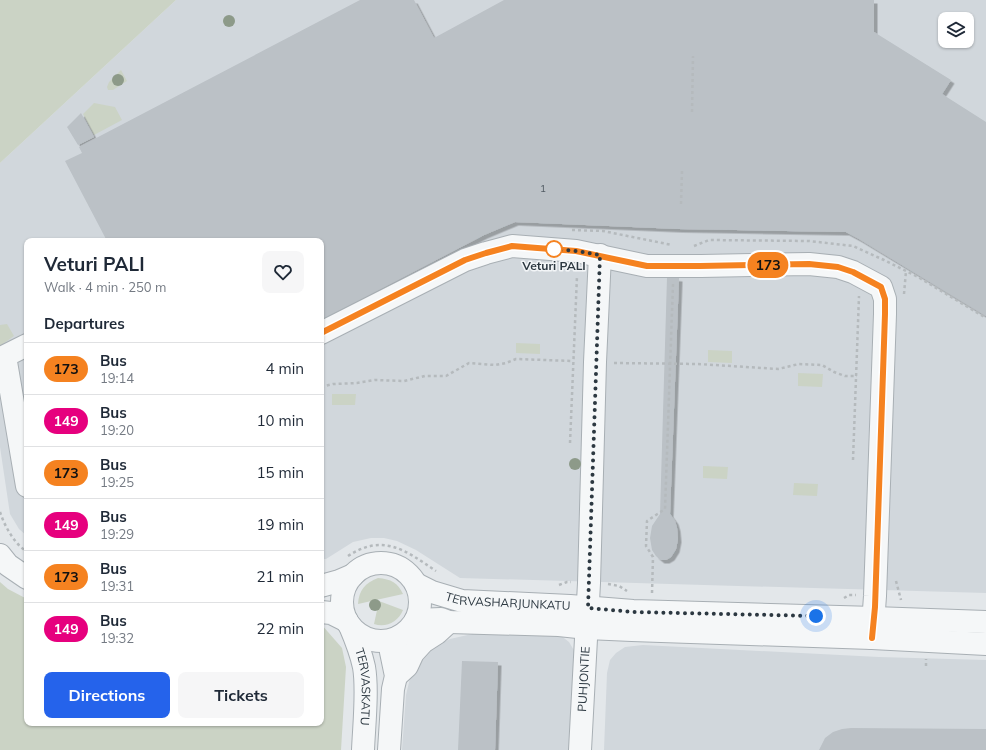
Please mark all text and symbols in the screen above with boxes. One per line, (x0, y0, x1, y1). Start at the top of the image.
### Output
map controls (938, 12, 974, 48)
button: layers (938, 12, 974, 48)
house number: 1 (540, 182, 546, 195)
marker: Veturi PALI (545, 240, 563, 258)
button: heart (262, 251, 304, 293)
text: Veturi PALI (44, 252, 145, 276)
line badge: 173 (745, 252, 791, 278)
text: 173 (755, 256, 781, 274)
place label: Veturi PALI (521, 258, 586, 273)
text: Walk · 4 min · 250 m (44, 279, 166, 295)
text: Departures (44, 314, 125, 333)
text: Bus (100, 351, 127, 370)
text: 4 min (266, 359, 304, 378)
text: 173 (53, 360, 79, 378)
text: 19:14 (100, 370, 134, 386)
text: Bus (100, 403, 127, 422)
text: 10 min (257, 411, 304, 430)
text: 149 (53, 412, 79, 430)
text: 19:20 (100, 422, 134, 438)
text: Bus (100, 455, 127, 474)
text: 15 min (257, 463, 304, 482)
text: 173 (53, 464, 79, 482)
text: 19:25 (100, 474, 134, 490)
text: Bus (100, 507, 127, 526)
text: 19 min (257, 515, 304, 534)
text: 149 (53, 516, 79, 534)
text: 19:29 (100, 526, 134, 542)
text: Bus (100, 559, 127, 578)
text: 21 min (257, 567, 304, 586)
text: 173 (53, 568, 79, 586)
text: 19:31 (100, 578, 134, 594)
street label: TERVASHARJUNKATU (444, 588, 571, 613)
your location (806, 606, 826, 626)
text: Bus (100, 611, 127, 630)
text: 22 min (257, 619, 304, 638)
text: 149 (53, 620, 79, 638)
text: 19:32 (100, 630, 134, 646)
street label: TERVASKATU (352, 646, 374, 726)
street label: PUHJONTIE (574, 646, 593, 712)
button: Directions (44, 672, 170, 718)
button: Tickets (178, 672, 304, 718)

